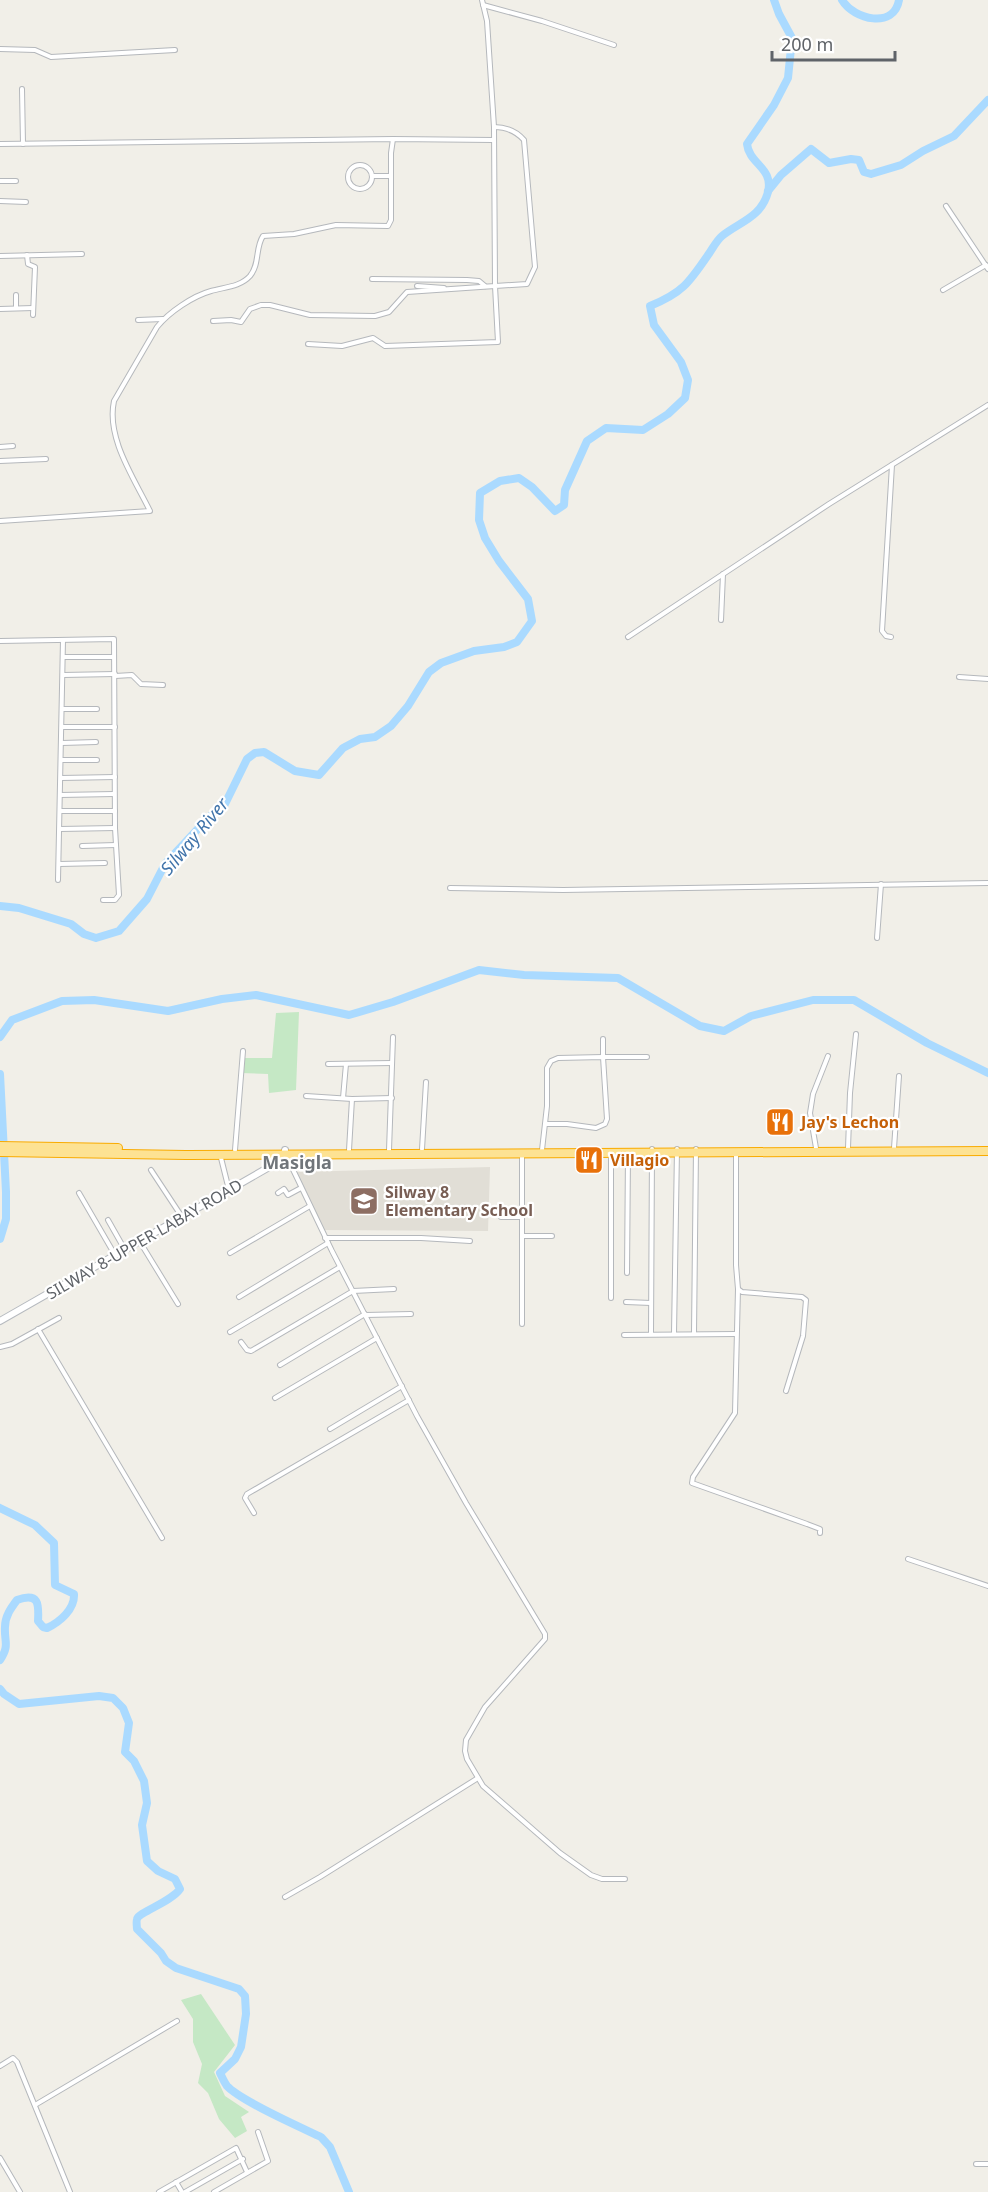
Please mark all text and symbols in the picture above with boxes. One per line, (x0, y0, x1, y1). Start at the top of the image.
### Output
scale bar (772, 24, 895, 62)
text: 200 m (781, 32, 833, 56)
water label: Silway River (155, 792, 234, 880)
restaurant icon: Jay's Lechon (764, 1106, 796, 1138)
place label: Jay's Lechon (799, 1111, 899, 1133)
restaurant icon: Villagio (573, 1144, 605, 1176)
place label: Villagio (610, 1149, 669, 1171)
district label: Masigla (262, 1150, 332, 1174)
street label: SILWAY 8-UPPER LABAY ROAD (42, 1174, 246, 1304)
place label: Silway 8 Elementary School (385, 1181, 533, 1221)
school or university icon: Silway 8 Elementary School (348, 1185, 380, 1217)

